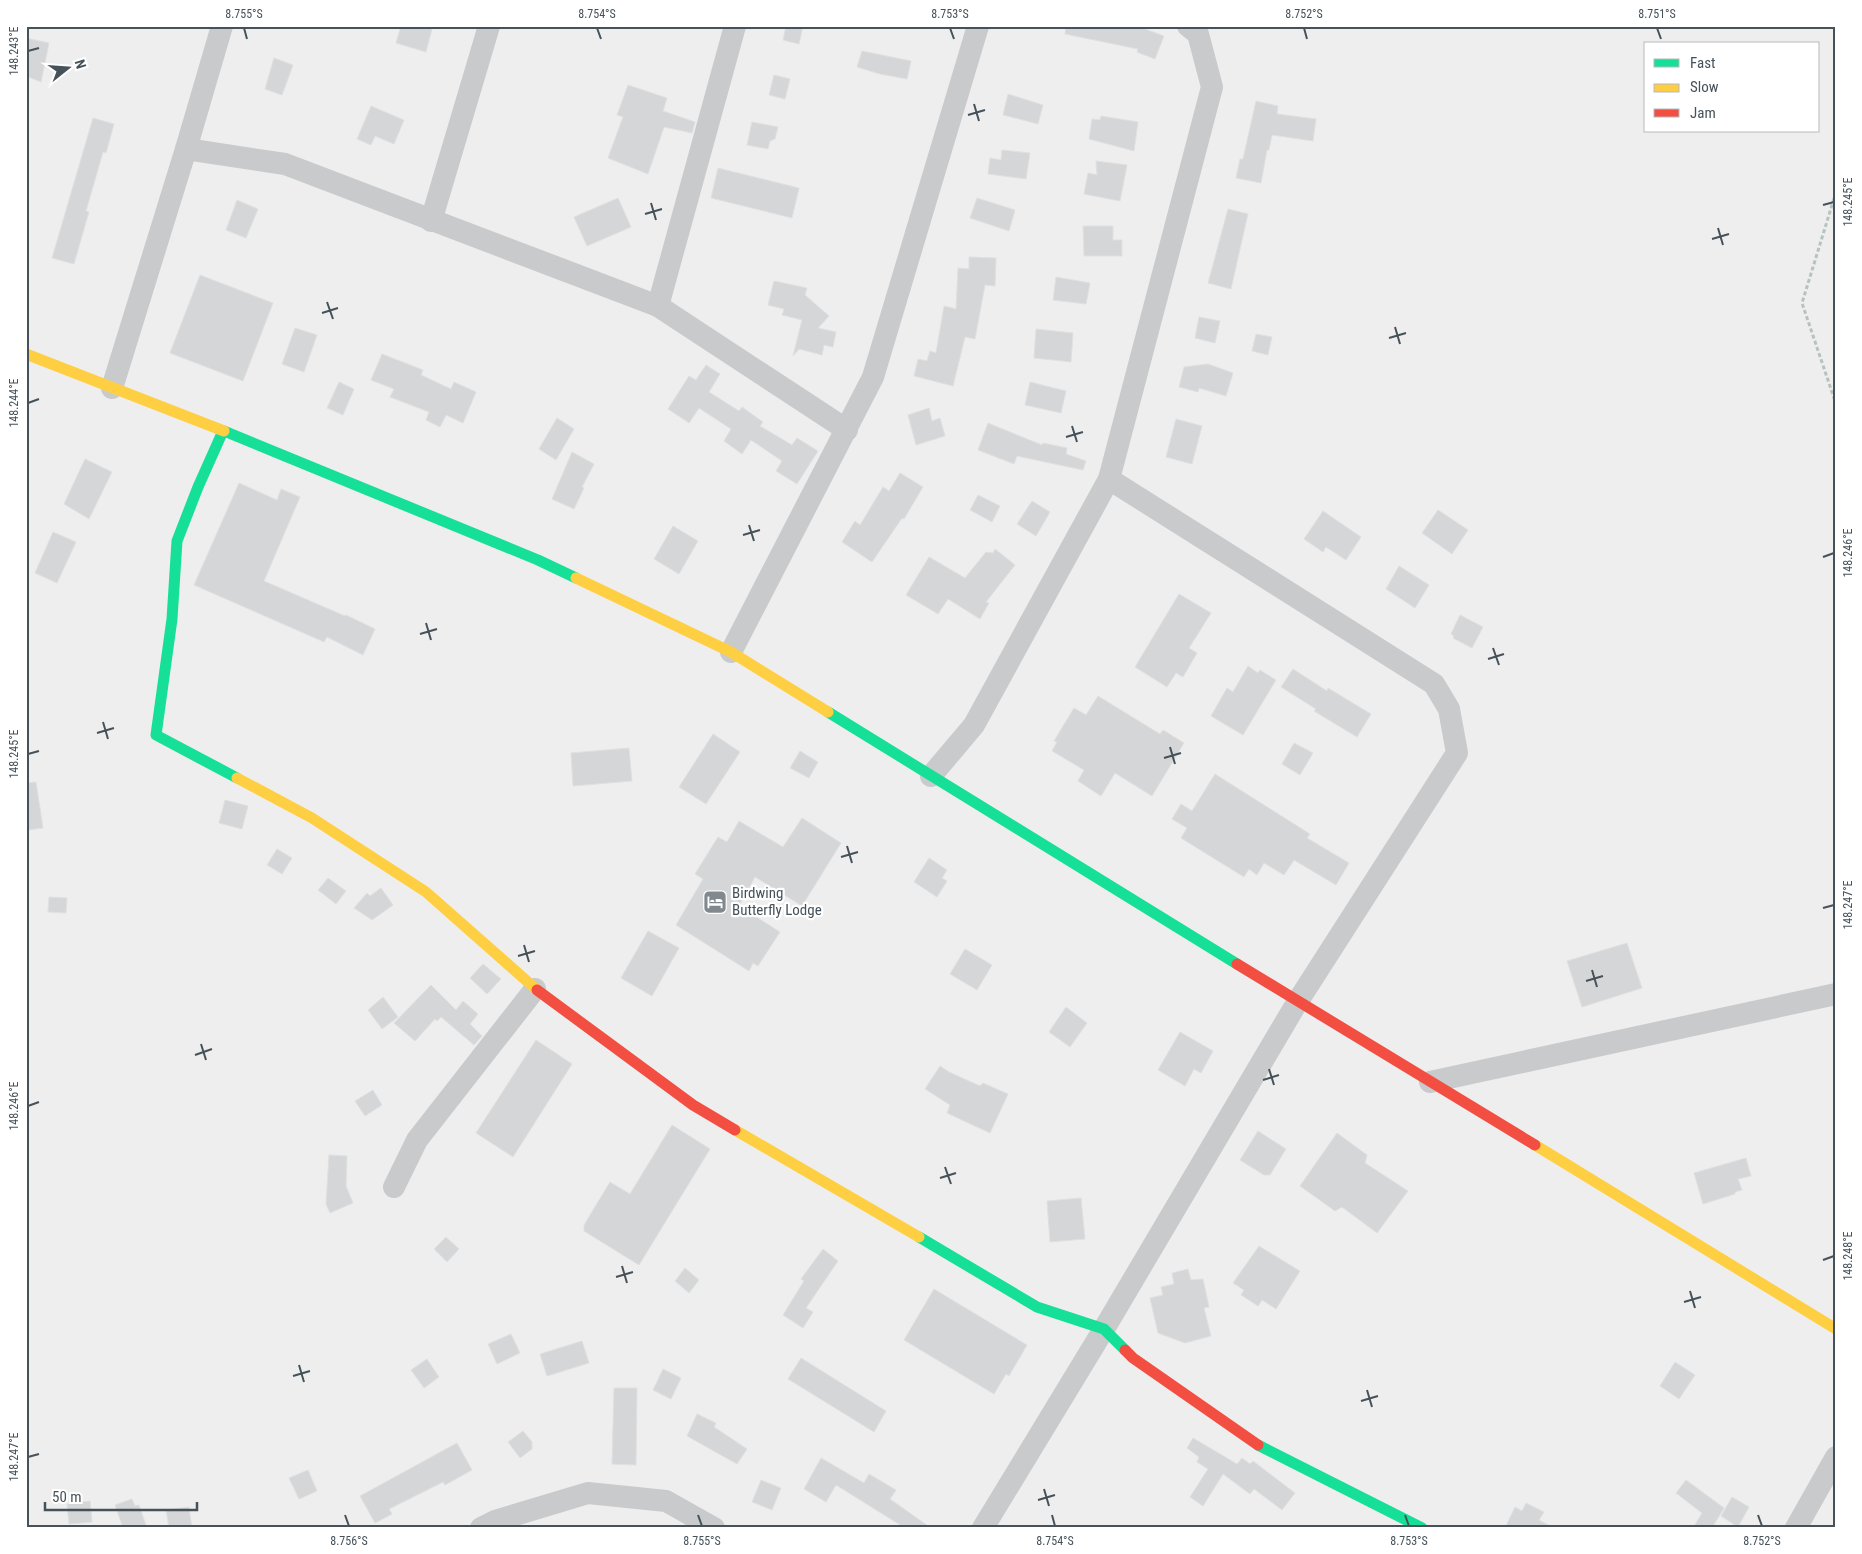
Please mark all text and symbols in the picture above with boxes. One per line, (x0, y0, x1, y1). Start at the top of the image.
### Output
text: 8.755°S (225, 7, 263, 21)
text: 8.754°S (578, 7, 616, 21)
text: 8.753°S (931, 7, 969, 21)
text: 8.752°S (1285, 7, 1323, 21)
text: 8.751°S (1638, 7, 1676, 21)
text: 148.243°E (7, 26, 21, 76)
north arrow (42, 42, 92, 92)
legend (1644, 42, 1820, 132)
text: Fast (1690, 54, 1715, 72)
text: N (72, 58, 89, 71)
text: Slow (1690, 78, 1719, 96)
text: Jam (1690, 104, 1716, 122)
text: 148.245°E (1841, 177, 1855, 227)
text: 148.244°E (7, 378, 21, 428)
text: 148.246°E (1841, 528, 1855, 578)
text: 148.245°E (7, 729, 21, 779)
text: 148.247°E (1841, 880, 1855, 930)
place label: Birdwing Butterfly Lodge (732, 884, 822, 919)
hotel icon: Birdwing Butterfly Lodge (702, 889, 728, 915)
text: 148.246°E (7, 1081, 21, 1131)
text: 148.248°E (1841, 1231, 1855, 1281)
text: 148.247°E (7, 1432, 21, 1482)
scale bar (45, 1479, 198, 1511)
text: 50 m (52, 1488, 82, 1506)
text: 8.756°S (330, 1534, 368, 1548)
text: 8.755°S (683, 1534, 721, 1548)
text: 8.754°S (1036, 1534, 1074, 1548)
text: 8.753°S (1390, 1534, 1428, 1548)
text: 8.752°S (1743, 1534, 1781, 1548)

